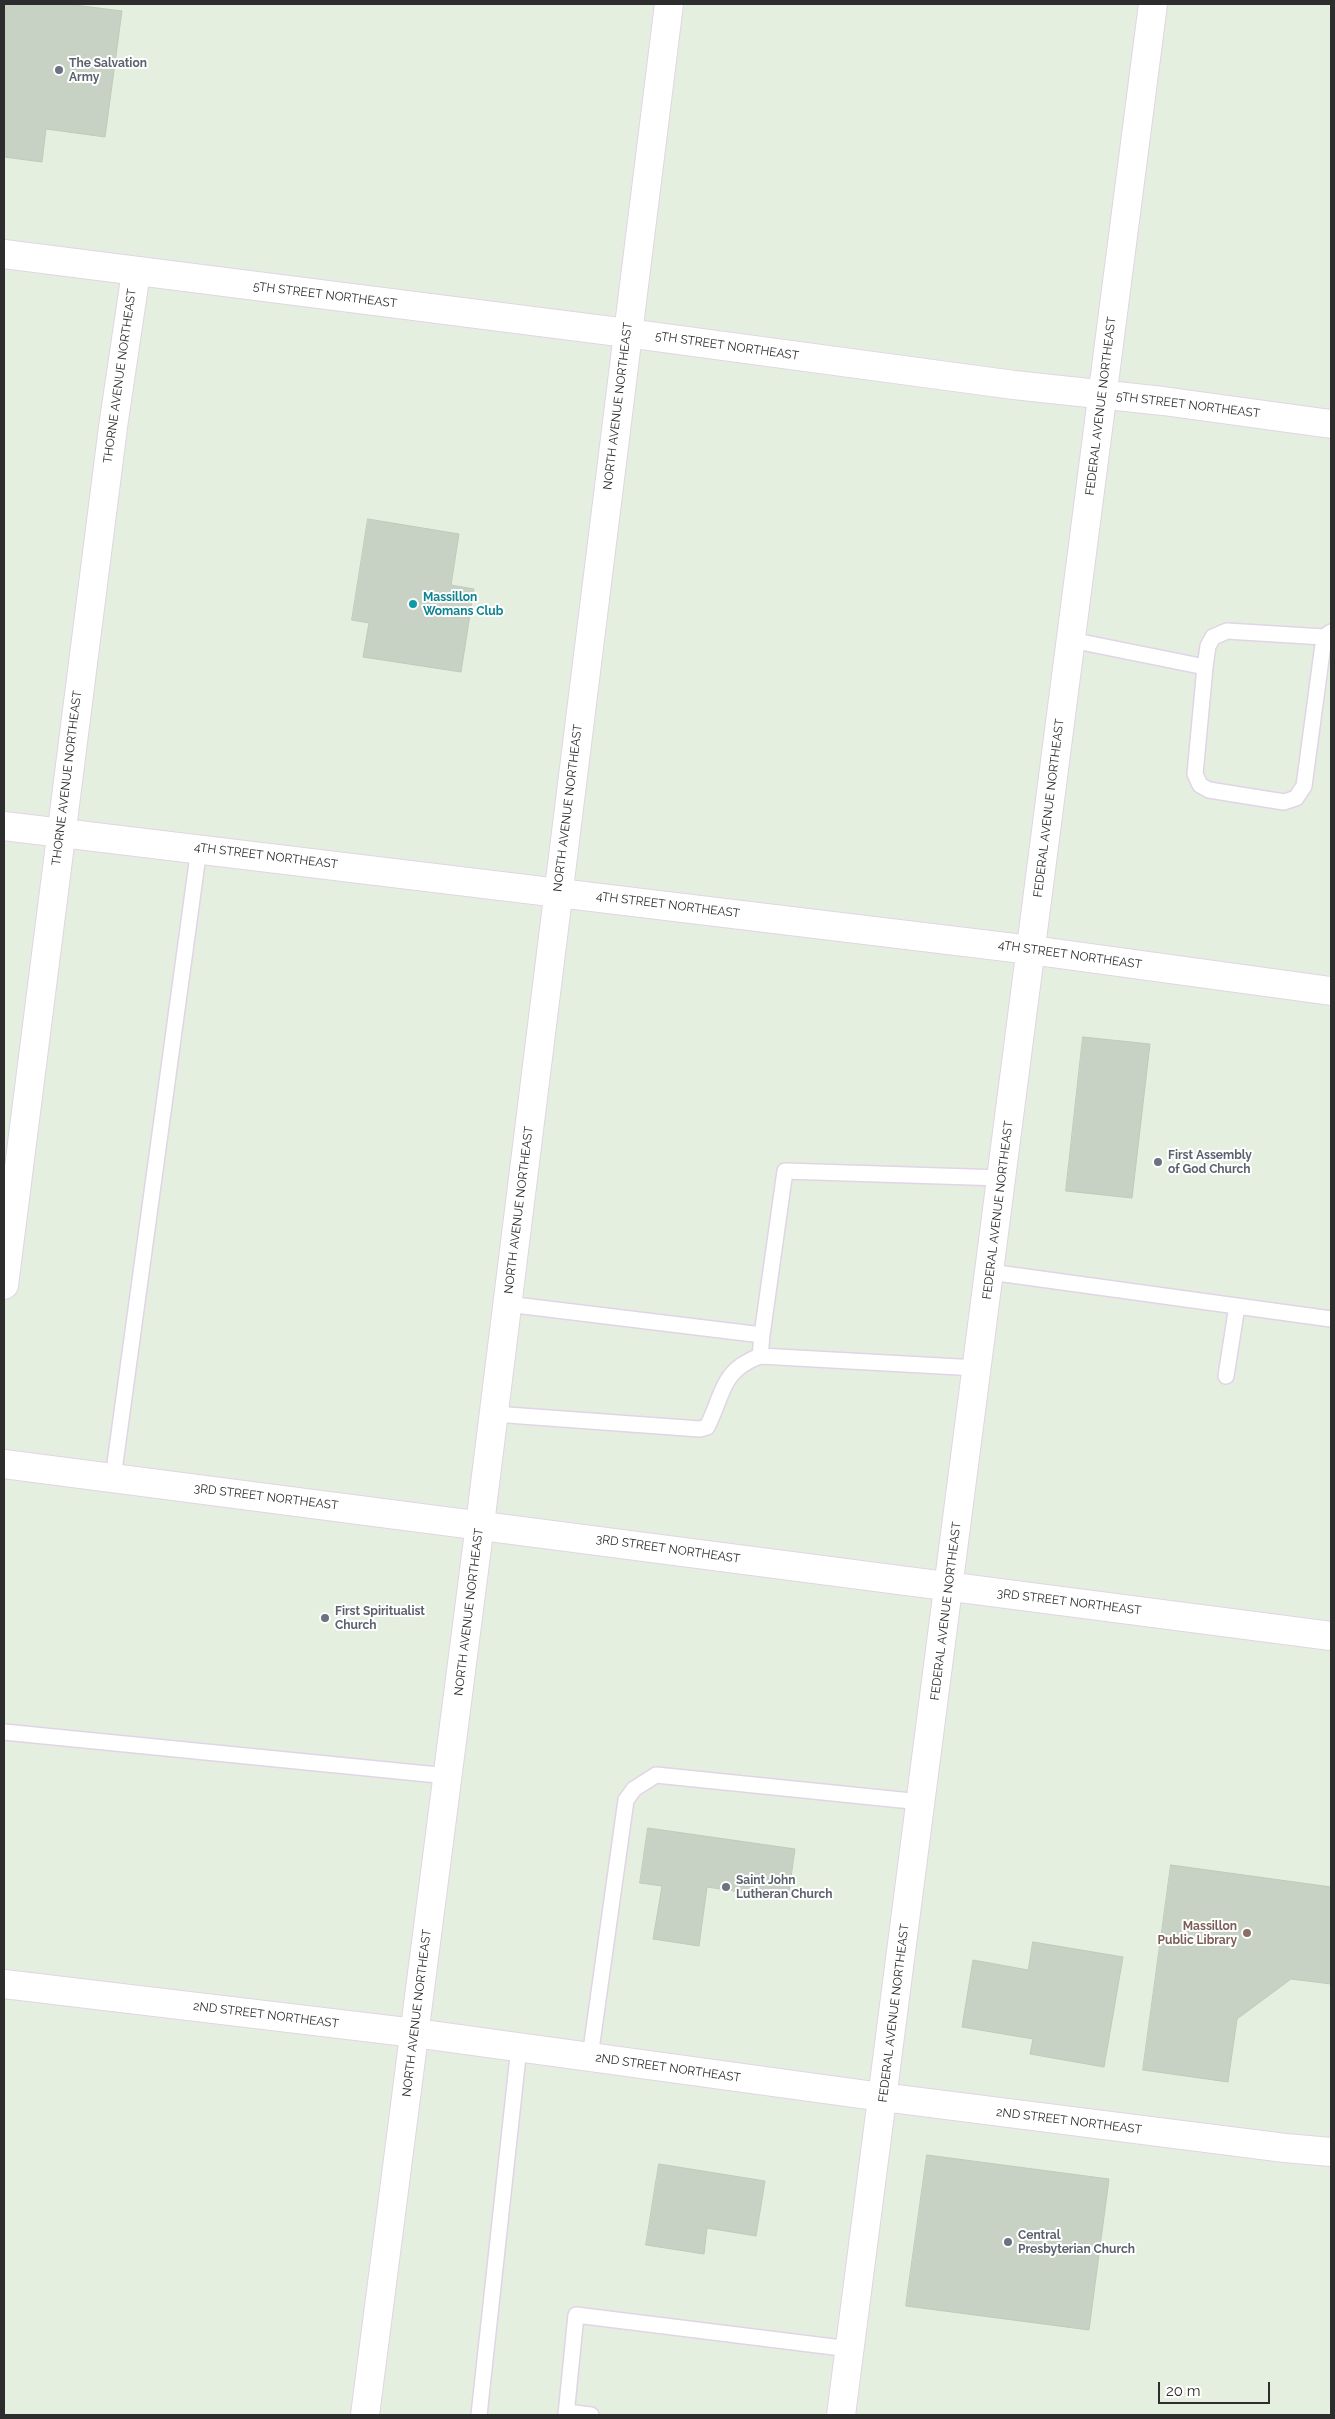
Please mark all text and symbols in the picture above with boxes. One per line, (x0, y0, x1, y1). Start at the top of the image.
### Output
place label: The Salvation Army (69, 56, 147, 84)
marker: The Salvation Army (53, 64, 65, 76)
street label: 5TH STREET NORTHEAST (252, 279, 398, 311)
street label: THORNE AVENUE NORTHEAST (101, 288, 139, 464)
street label: FEDERAL AVENUE NORTHEAST (1083, 316, 1119, 496)
street label: NORTH AVENUE NORTHEAST (601, 321, 635, 491)
street label: 5TH STREET NORTHEAST (654, 329, 800, 363)
street label: 5TH STREET NORTHEAST (1115, 389, 1261, 421)
place label: Massillon Womans Club (423, 590, 503, 618)
marker: Massillon Womans Club (407, 598, 419, 610)
street label: THORNE AVENUE NORTHEAST (49, 690, 85, 866)
street label: FEDERAL AVENUE NORTHEAST (1031, 718, 1067, 898)
street label: NORTH AVENUE NORTHEAST (551, 723, 585, 893)
street label: 4TH STREET NORTHEAST (193, 840, 339, 872)
street label: 4TH STREET NORTHEAST (595, 889, 741, 921)
street label: 4TH STREET NORTHEAST (997, 938, 1143, 972)
street label: FEDERAL AVENUE NORTHEAST (980, 1120, 1016, 1300)
street label: NORTH AVENUE NORTHEAST (502, 1125, 536, 1295)
place label: First Assembly of God Church (1168, 1148, 1252, 1176)
marker: First Assembly of God Church (1152, 1156, 1164, 1168)
street label: 3RD STREET NORTHEAST (193, 1481, 339, 1513)
street label: FEDERAL AVENUE NORTHEAST (928, 1521, 964, 1701)
street label: NORTH AVENUE NORTHEAST (452, 1527, 486, 1697)
street label: 3RD STREET NORTHEAST (595, 1532, 741, 1566)
street label: 3RD STREET NORTHEAST (996, 1586, 1142, 1618)
place label: First Spiritualist Church (335, 1604, 425, 1632)
marker: First Spiritualist Church (319, 1612, 331, 1624)
place label: Saint John Lutheran Church (736, 1873, 833, 1901)
marker: Saint John Lutheran Church (720, 1881, 732, 1893)
place label: Massillon Public Library (1158, 1919, 1237, 1947)
street label: FEDERAL AVENUE NORTHEAST (876, 1923, 912, 2103)
marker: Massillon Public Library (1241, 1927, 1253, 1939)
street label: NORTH AVENUE NORTHEAST (400, 1928, 434, 2098)
street label: 2ND STREET NORTHEAST (192, 1999, 340, 2031)
street label: 2ND STREET NORTHEAST (594, 2051, 742, 2085)
street label: 2ND STREET NORTHEAST (995, 2105, 1143, 2137)
place label: Central Presbyterian Church (1018, 2228, 1135, 2256)
marker: Central Presbyterian Church (1002, 2236, 1014, 2248)
scale bar (1160, 2372, 1272, 2404)
text: 20 m (1166, 2382, 1201, 2400)

